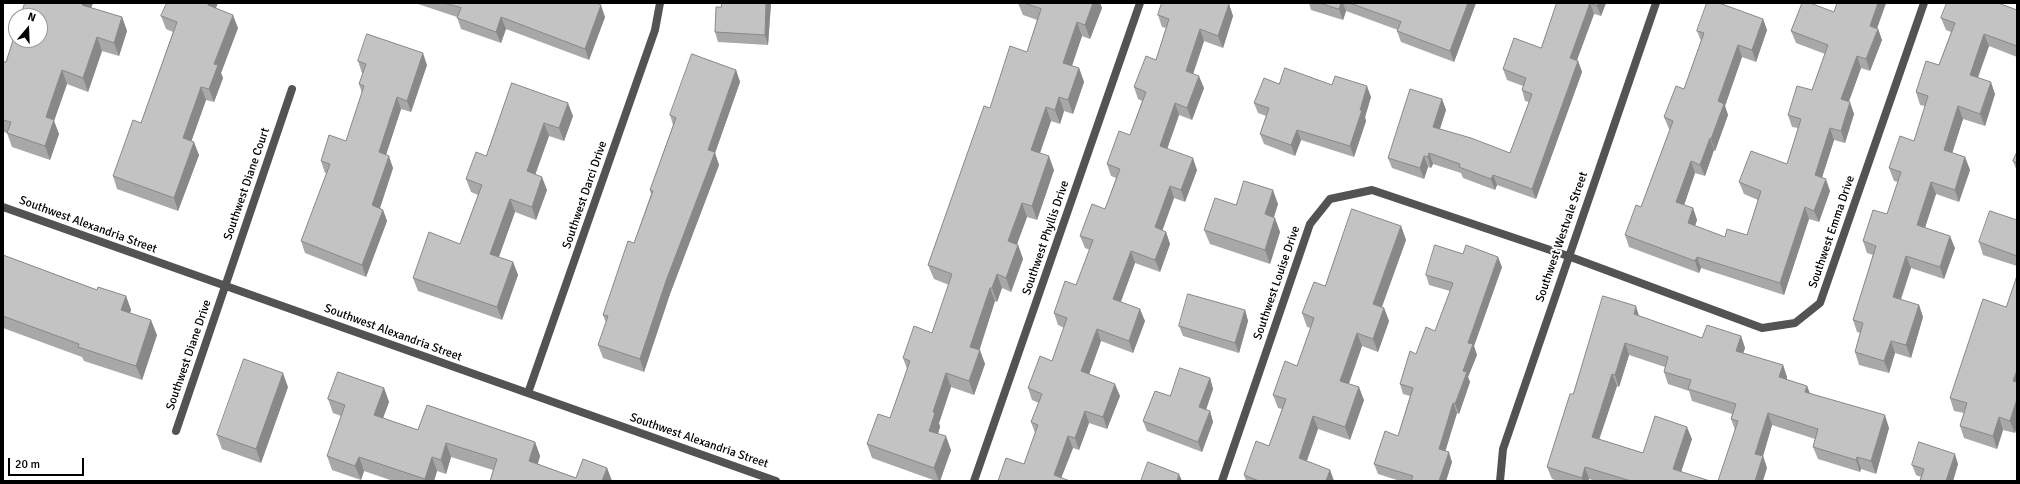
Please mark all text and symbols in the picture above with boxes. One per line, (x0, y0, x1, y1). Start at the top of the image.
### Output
north arrow (8, 8, 48, 48)
text: N (26, 10, 37, 25)
street label: Southwest Diane Court (221, 126, 273, 242)
street label: Southwest Darci Drive (560, 139, 610, 251)
street label: Southwest Westvale Street (1533, 170, 1591, 304)
street label: Southwest Emma Drive (1806, 174, 1858, 290)
street label: Southwest Phyllis Drive (1020, 179, 1072, 297)
street label: Southwest Alexandria Street (17, 193, 159, 257)
street label: Southwest Louise Drive (1251, 224, 1303, 342)
street label: Southwest Diane Drive (163, 298, 215, 412)
street label: Southwest Alexandria Street (322, 301, 464, 365)
street label: Southwest Alexandria Street (628, 410, 770, 472)
scale bar (10, 450, 86, 476)
text: 20 m (15, 457, 40, 472)

